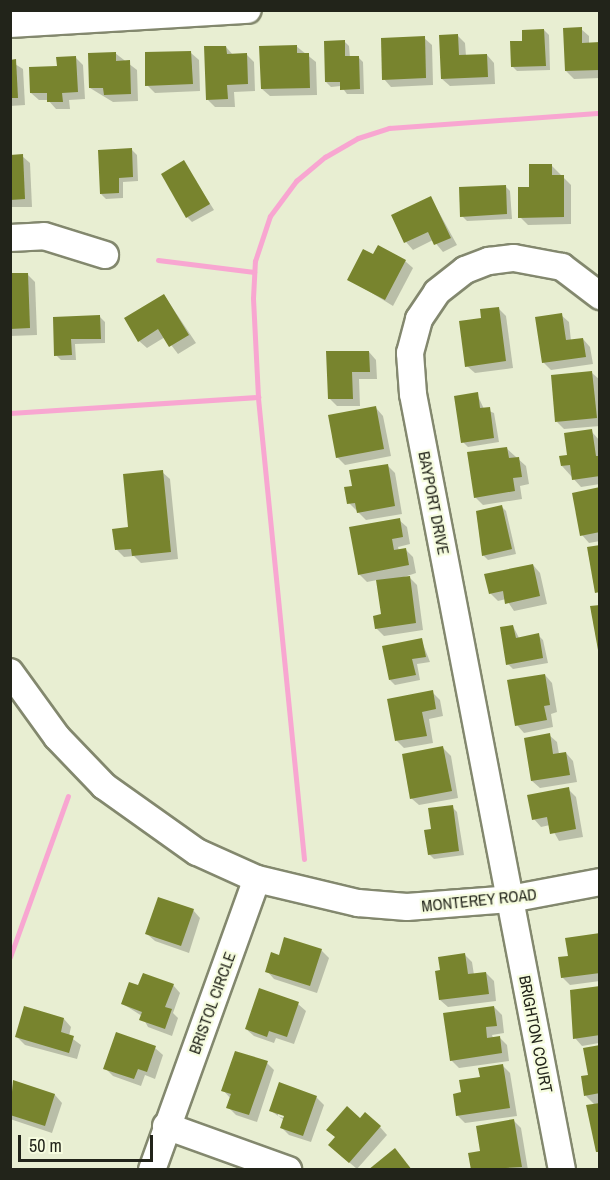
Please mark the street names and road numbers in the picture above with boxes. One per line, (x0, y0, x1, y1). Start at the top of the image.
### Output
street label: BAYPORT DRIVE (415, 450, 453, 556)
street label: MONTEREY ROAD (420, 884, 538, 916)
street label: BRISTOL CIRCLE (185, 949, 239, 1057)
street label: BRIGHTON COURT (515, 974, 557, 1094)

